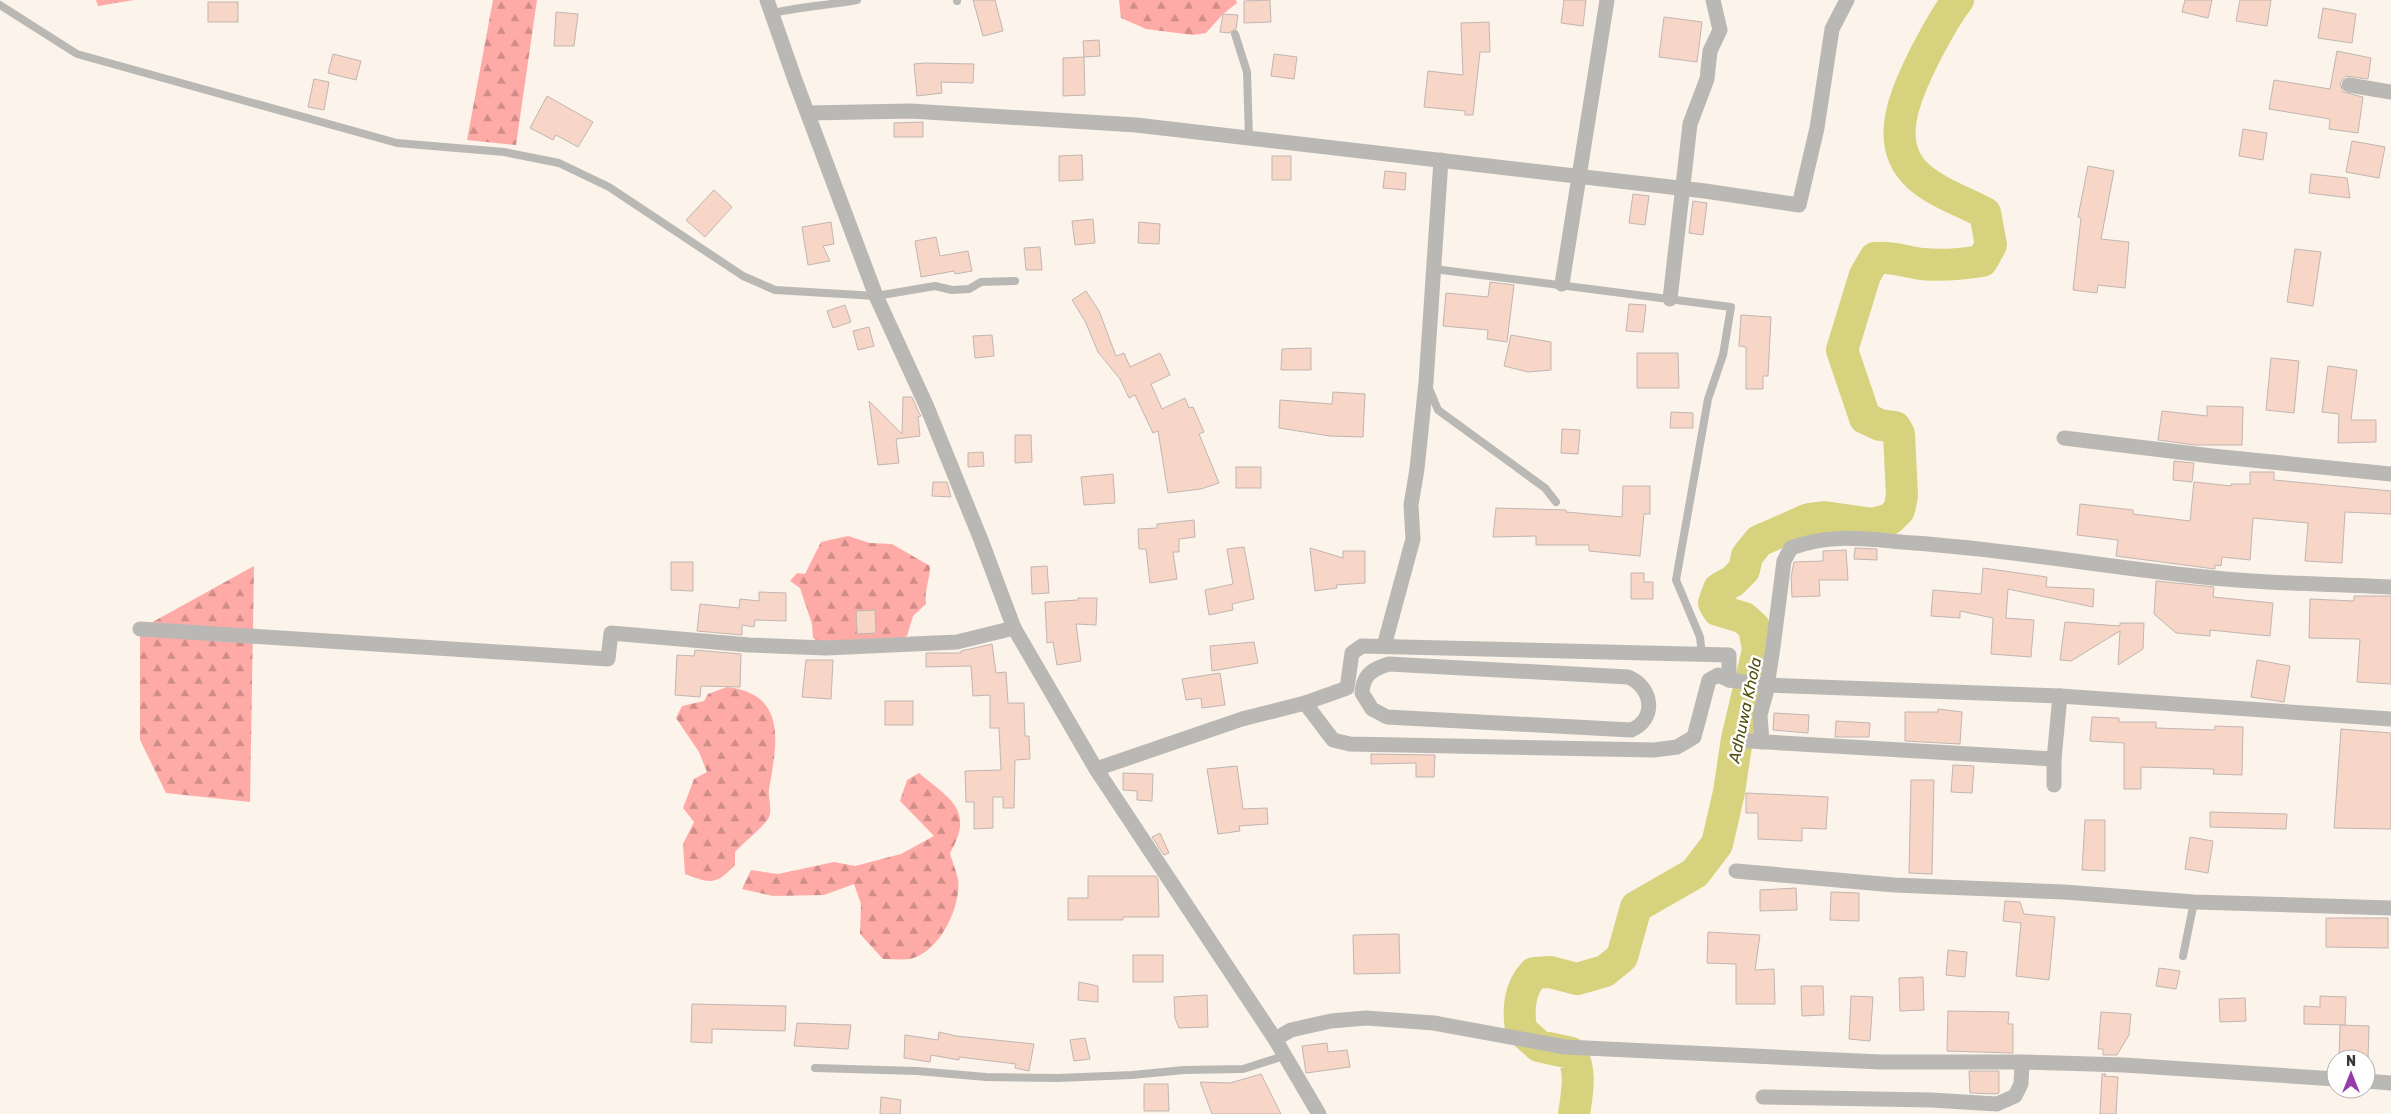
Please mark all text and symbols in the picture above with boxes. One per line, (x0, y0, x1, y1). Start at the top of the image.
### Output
water label: Adhuwa Khola (1724, 656, 1765, 765)
north arrow (2326, 1049, 2376, 1099)
text: N (2346, 1053, 2356, 1070)

